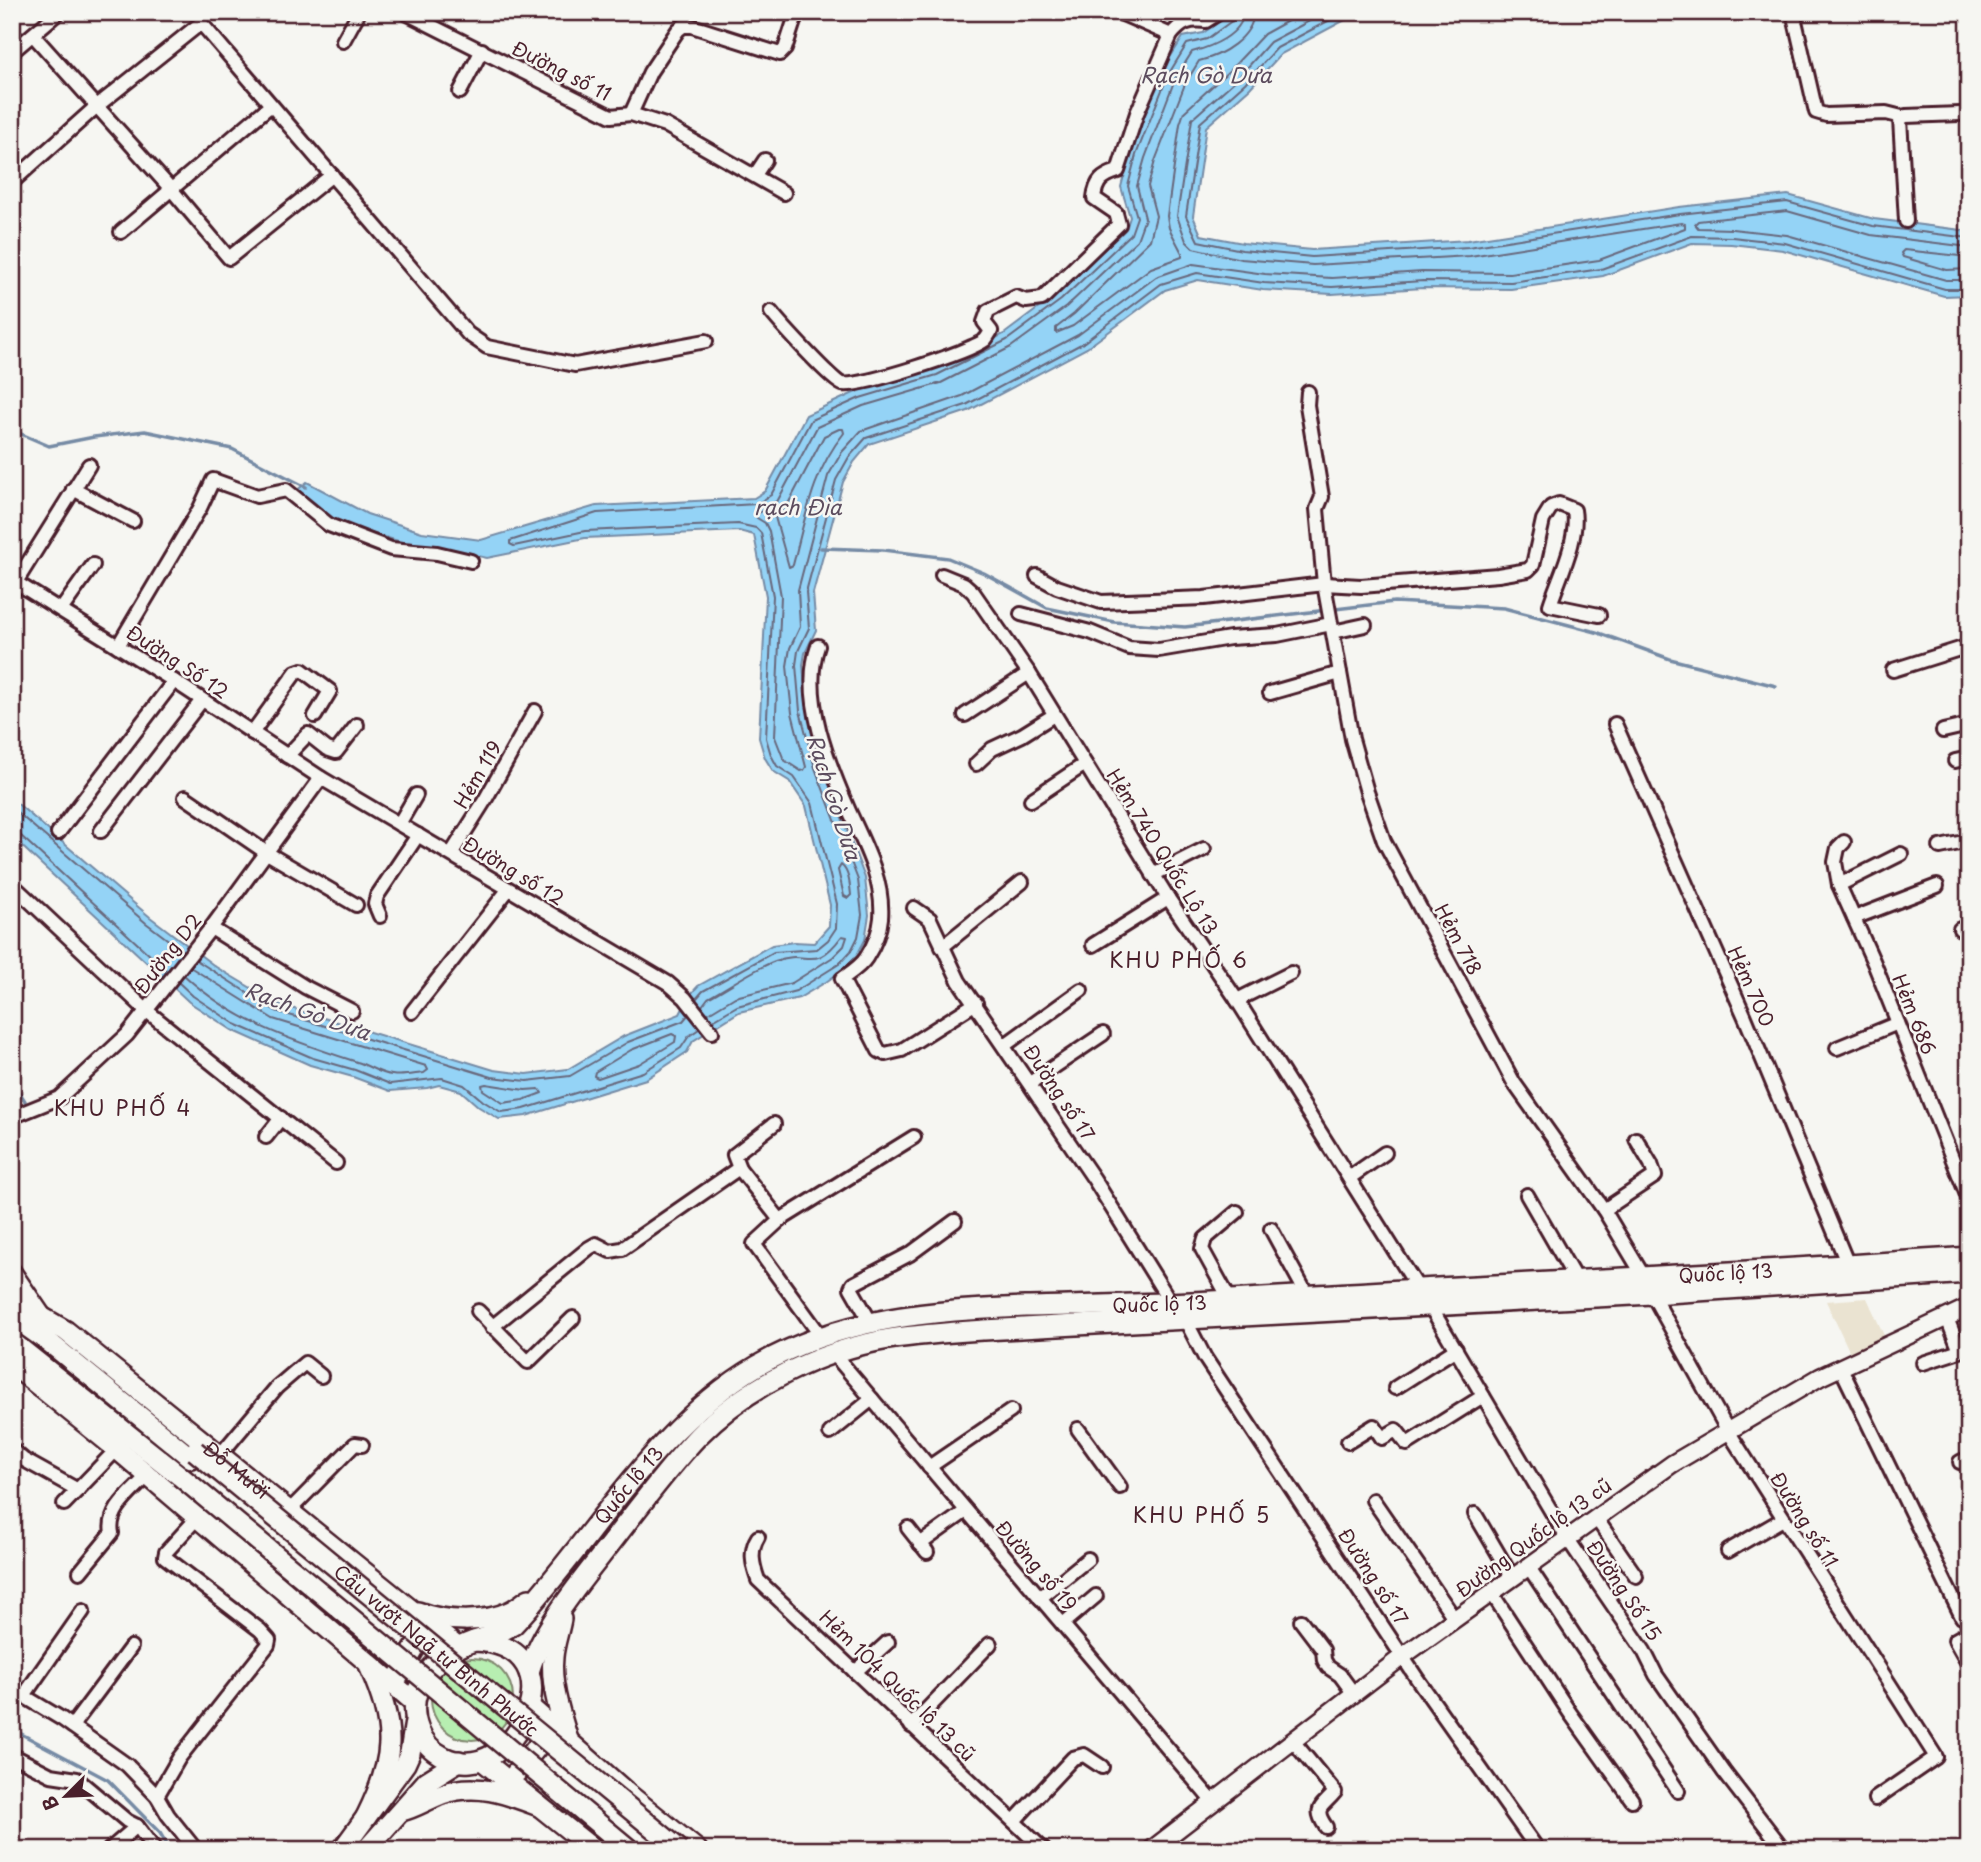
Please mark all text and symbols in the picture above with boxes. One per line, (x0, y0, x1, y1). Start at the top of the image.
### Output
street label: Đường số 11 (508, 33, 616, 107)
water label: Rạch Gò Dưa (1140, 58, 1273, 90)
water label: rạch Đìa (754, 490, 843, 522)
street label: Đường Số 12 (121, 617, 235, 705)
water label: Rạch Gò Dưa (799, 730, 871, 865)
street label: Hẻm 119 (446, 735, 508, 813)
street label: Hẻm 740 Quốc Lộ 13 (1101, 763, 1225, 939)
street label: Đường số 12 (458, 829, 570, 911)
street label: Hẻm 718 (1429, 898, 1489, 980)
street label: Đường D2 (127, 907, 207, 999)
street label: Hẻm 700 (1722, 941, 1782, 1031)
district label: KHU PHỐ 6 (1109, 943, 1249, 975)
street label: Hẻm 686 (1886, 970, 1944, 1058)
water label: Rạch Gò Dưa (241, 972, 376, 1048)
street label: Đường số 17 (1017, 1038, 1103, 1146)
district label: KHU PHỐ 4 (54, 1091, 192, 1123)
street label: Quốc lộ 13 (1678, 1255, 1774, 1289)
street label: Quốc lộ 13 (1112, 1287, 1207, 1319)
street label: Đỗ Mười (198, 1434, 276, 1505)
street label: Quốc lộ 13 (587, 1439, 669, 1530)
street label: Đường số 11 (1765, 1466, 1845, 1572)
street label: Đường Quốc lộ 13 cũ (1449, 1471, 1617, 1603)
district label: KHU PHỐ 5 (1133, 1498, 1271, 1530)
street label: Đường số 19 (990, 1513, 1084, 1617)
street label: Đường số 17 (1332, 1522, 1416, 1630)
street label: Đường Số 15 (1581, 1534, 1669, 1646)
street label: Cầu vượt Ngã tư Bình Phước (328, 1557, 545, 1743)
street label: Hẻm 104 Quốc lộ 13 cũ (814, 1603, 982, 1767)
north arrow (32, 1760, 102, 1830)
text: B (34, 1792, 65, 1815)

